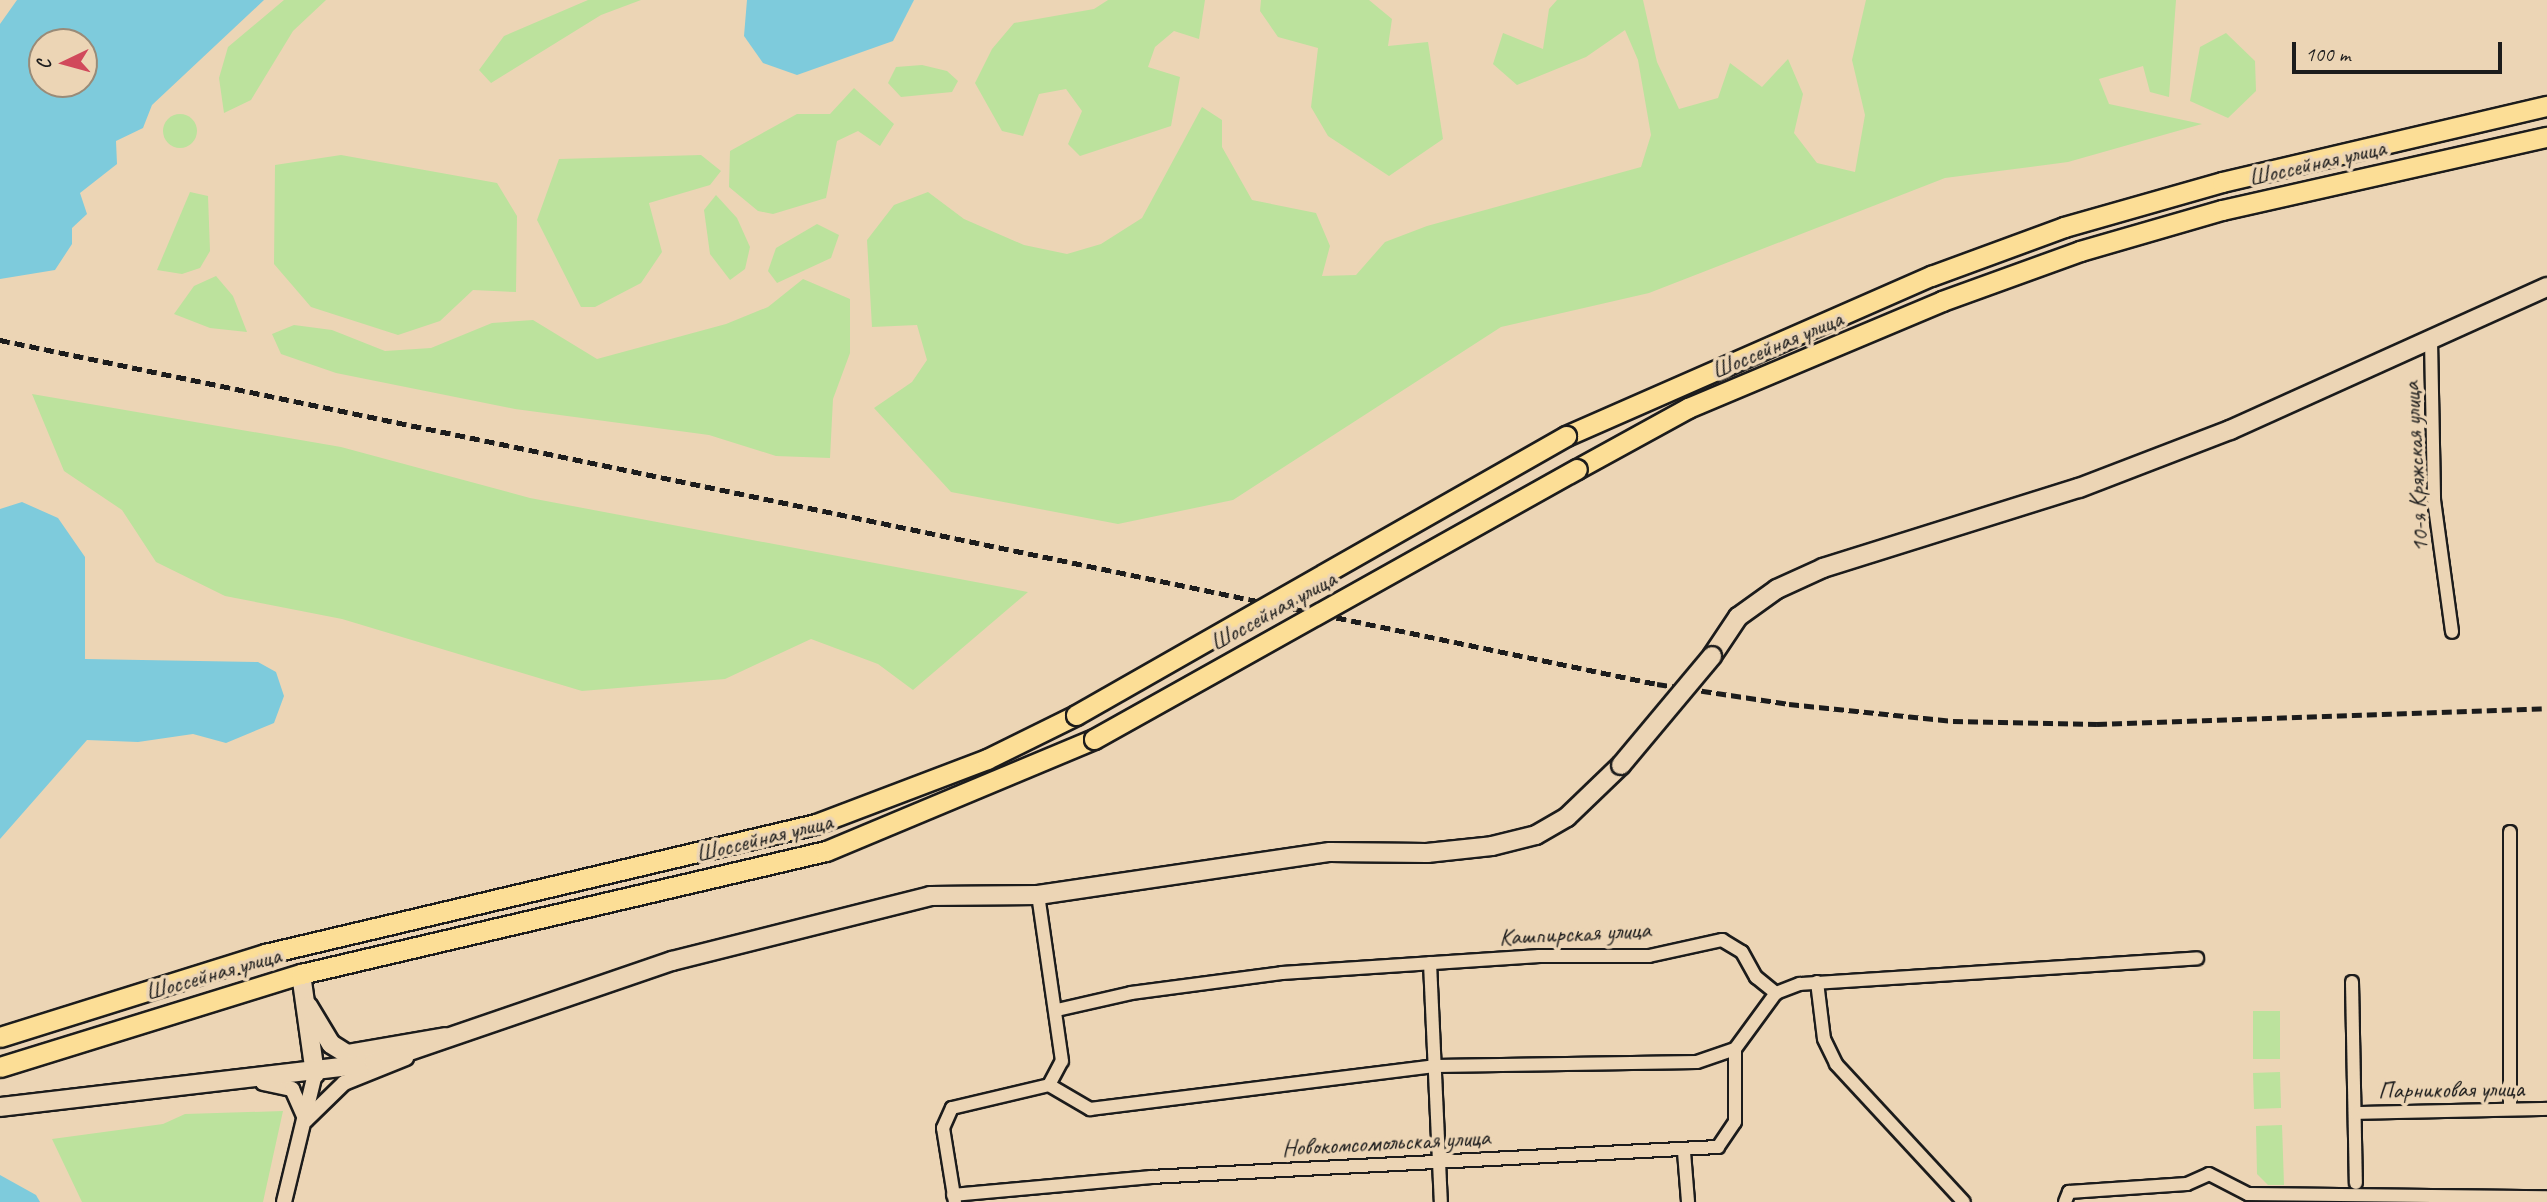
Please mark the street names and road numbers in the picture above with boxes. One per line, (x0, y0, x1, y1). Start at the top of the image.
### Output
street label: Шоссейная улица (2244, 133, 2390, 193)
street label: Шоссейная улица (1706, 304, 1848, 386)
street label: 10-я Кряжская улица (2397, 379, 2435, 555)
street label: Шоссейная улица (1204, 564, 1342, 658)
street label: Шоссейная улица (691, 807, 837, 869)
street label: Кашпирская улица (1498, 916, 1652, 952)
street label: Шоссейная улица (141, 941, 285, 1007)
street label: Парниковая улица (2376, 1074, 2526, 1106)
street label: Новокомсомольская улица (1281, 1123, 1491, 1163)

